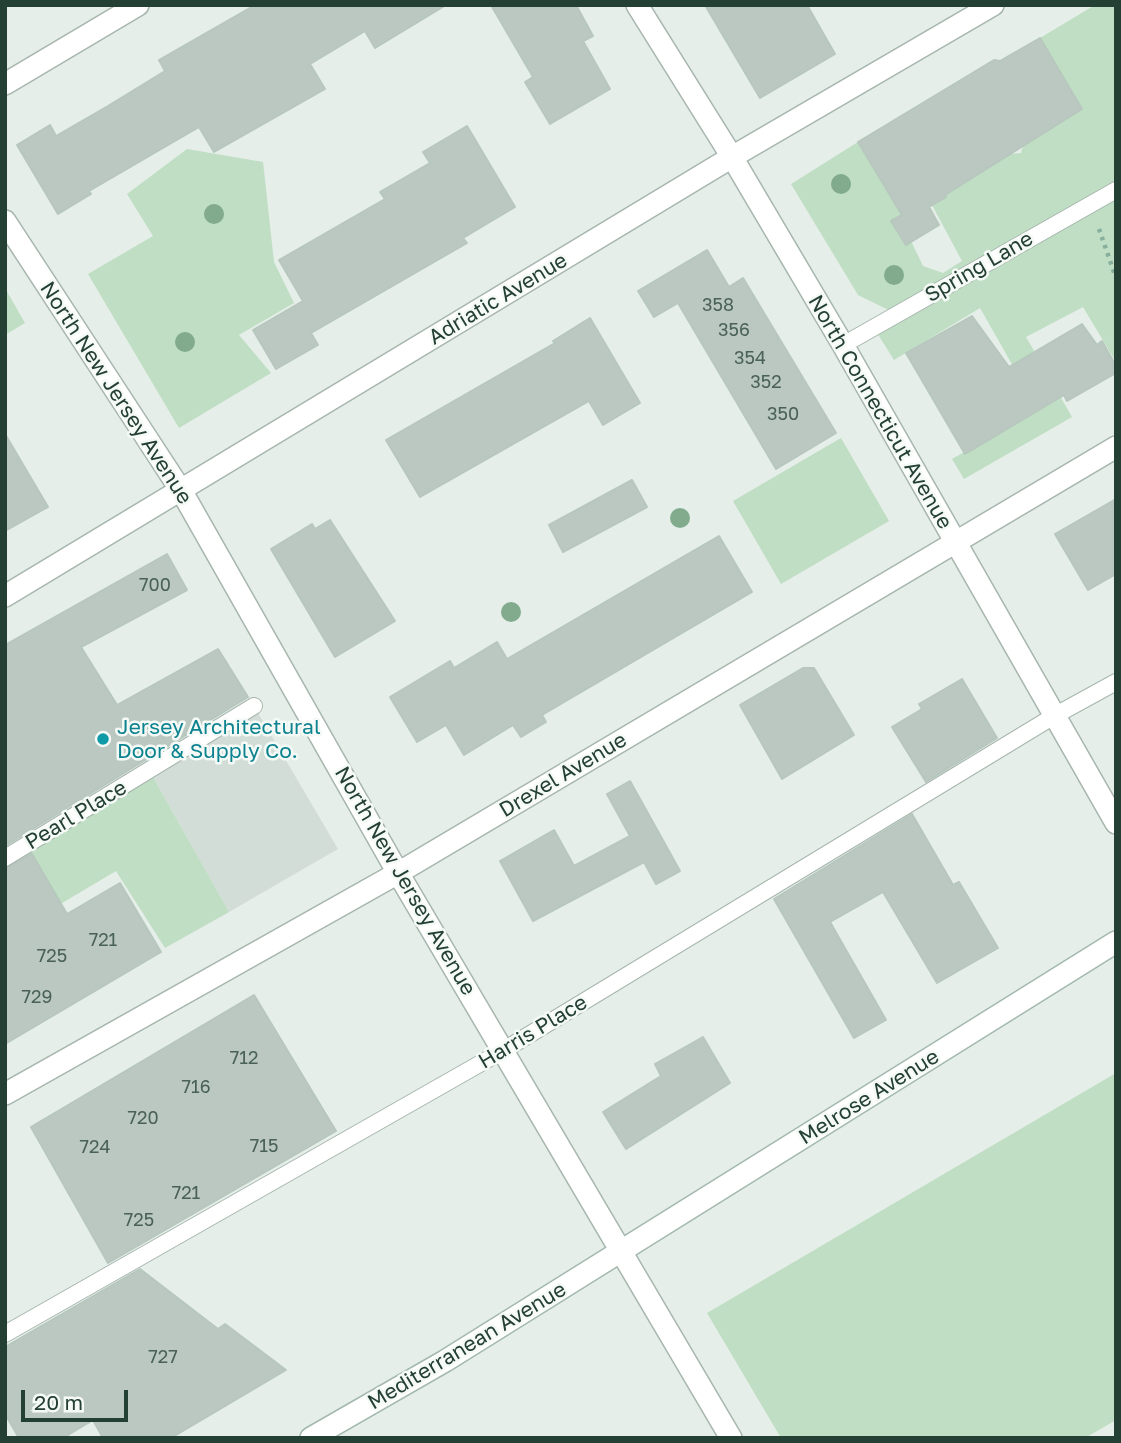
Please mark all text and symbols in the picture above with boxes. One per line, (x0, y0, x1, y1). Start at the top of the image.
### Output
street label: Spring Lane (921, 226, 1037, 308)
street label: Adriatic Avenue (424, 248, 572, 350)
street label: North New Jersey Avenue (35, 277, 197, 509)
street label: North Connecticut Avenue (803, 291, 957, 533)
house number: 358 (702, 294, 734, 316)
house number: 356 (718, 319, 750, 341)
house number: 354 (734, 347, 766, 369)
house number: 352 (750, 371, 782, 393)
house number: 350 (767, 403, 799, 425)
house number: 700 (139, 574, 171, 596)
place label: Jersey Architectural Door & Supply Co. (117, 714, 321, 764)
street label: Drexel Avenue (495, 727, 631, 823)
marker: Jersey Architectural Door & Supply Co. (95, 731, 111, 747)
street label: North New Jersey Avenue (329, 762, 481, 1000)
street label: Pearl Place (21, 775, 131, 855)
house number: 721 (89, 929, 117, 951)
house number: 725 (37, 945, 67, 967)
house number: 729 (22, 986, 52, 1008)
street label: Harris Place (474, 990, 592, 1074)
street label: Melrose Avenue (794, 1044, 944, 1150)
house number: 712 (230, 1047, 258, 1069)
house number: 716 (181, 1076, 211, 1098)
house number: 720 (127, 1107, 159, 1129)
house number: 715 (250, 1135, 278, 1157)
house number: 724 (80, 1136, 110, 1158)
house number: 721 (172, 1182, 200, 1204)
house number: 725 (124, 1209, 154, 1231)
street label: Mediterranean Avenue (363, 1277, 571, 1415)
house number: 727 (148, 1346, 178, 1368)
scale bar (24, 1376, 131, 1420)
text: 20 m (34, 1389, 83, 1415)

